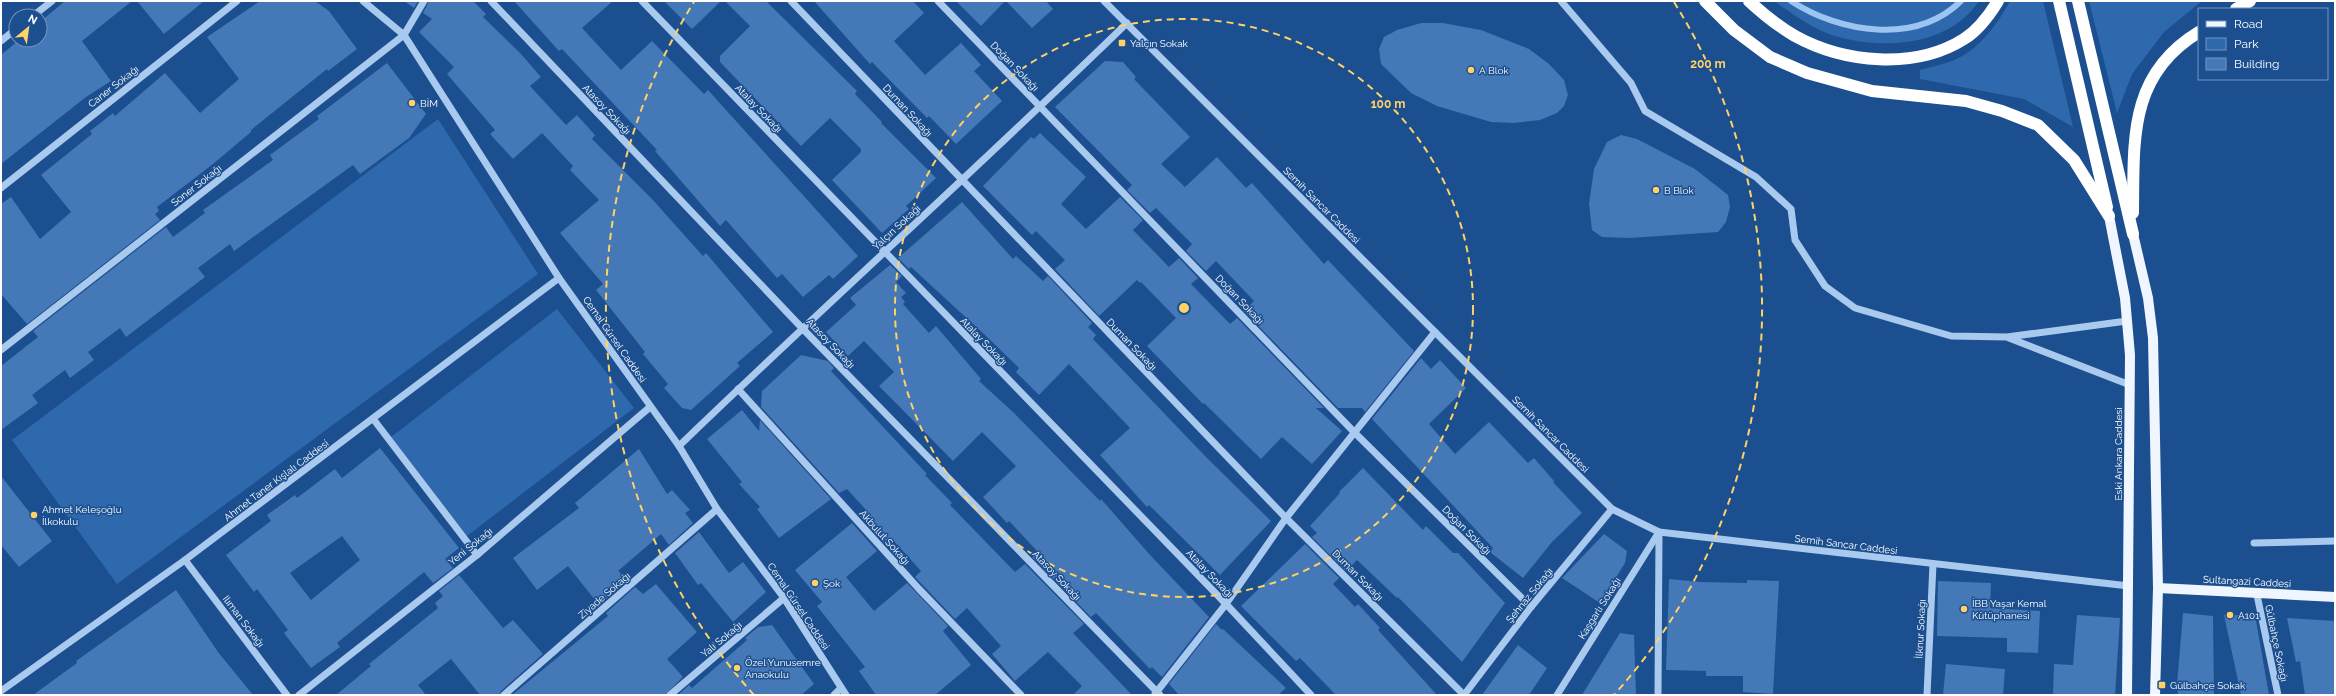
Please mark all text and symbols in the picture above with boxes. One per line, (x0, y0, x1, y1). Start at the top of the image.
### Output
north arrow (8, 8, 48, 48)
legend (2198, 8, 2328, 80)
text: N (26, 12, 39, 27)
text: Road (2234, 17, 2263, 31)
text: Park (2234, 37, 2259, 51)
marker: Yalçın Sokak (1117, 38, 1127, 48)
place label: Yalçın Sokak (1130, 38, 1189, 49)
street label: Doğan Sokağı (988, 39, 1041, 93)
text: 200 m (1690, 57, 1726, 71)
text: Building (2234, 57, 2280, 71)
street label: Caner Sokağı (86, 63, 141, 109)
marker: A Blok (1466, 65, 1476, 75)
place label: A Blok (1479, 65, 1509, 76)
street label: Atasoy Sokağı (580, 82, 633, 136)
street label: Atalay Sokağı (733, 82, 784, 135)
street label: Duman Sokağı (881, 82, 935, 139)
text: 100 m (1371, 97, 1405, 111)
marker: BİM (407, 98, 417, 108)
place label: BİM (420, 98, 438, 109)
street label: Soner Sokağı (169, 162, 224, 208)
street label: Semih Sancar Caddesi (1281, 165, 1362, 246)
marker: B Blok (1651, 185, 1661, 195)
place label: B Blok (1664, 185, 1695, 196)
street label: Yalçın Sokağı (870, 203, 922, 252)
street label: Doğan Sokağı (1213, 272, 1266, 326)
street label: Cemal Gürsel Caddesi (581, 294, 648, 384)
centre of rings (1177, 301, 1191, 315)
street label: Atalay Sokağı (958, 315, 1009, 368)
street label: Atasoy Sokağı (804, 316, 857, 370)
street label: Duman Sokağı (1104, 316, 1159, 372)
street label: Semih Sancar Caddesi (1510, 394, 1591, 475)
street label: Eski Ankara Caddesi (2113, 407, 2124, 501)
street label: Ahmet Taner Kışlalı Caddesi (222, 438, 331, 523)
place label: Ahmet Keleşoğlu İlkokulu (42, 504, 122, 527)
street label: Doğan Sokağı (1440, 504, 1493, 557)
street label: Akbulut Sokağı (857, 508, 912, 567)
marker: Ahmet Keleşoğlu İlkokulu (29, 510, 39, 520)
street label: Yeni Sokağı (446, 525, 494, 567)
street label: Semih Sancar Caddesi (1794, 533, 1898, 556)
street label: Atalay Sokağı (1184, 547, 1235, 600)
street label: Atasoy Sokağı (1030, 548, 1083, 602)
street label: Duman Sokağı (1330, 548, 1385, 603)
street label: Cemal Gürsel Caddesi (765, 561, 832, 652)
street label: Şehnaz Sokağı (1504, 566, 1555, 625)
street label: Ziyade Sokağı (576, 570, 632, 621)
street label: Sultangazi Caddesi (2203, 574, 2291, 589)
street label: Kaşgarlı Sokağı (1576, 575, 1623, 641)
marker: Şok (810, 578, 820, 588)
place label: Şok (823, 578, 841, 589)
street label: Ilıman Sokağı (221, 593, 267, 649)
place label: İBB Yaşar Kemal Kütüphanesi (1972, 598, 2047, 621)
street label: İlknur Sokağı (1913, 599, 1928, 659)
marker: İBB Yaşar Kemal Kütüphanesi (1959, 604, 1969, 614)
street label: Gülbahçe Sokağı (2263, 604, 2290, 683)
marker: A101 (2225, 610, 2235, 620)
place label: A101 (2238, 610, 2260, 621)
street label: Yalı Sokağı (699, 619, 744, 660)
place label: Özel Yunusemre Anaokulu (745, 657, 821, 680)
marker: Özel Yunusemre Anaokulu (732, 663, 742, 673)
marker: Gülbahçe Sokak (2157, 680, 2167, 690)
place label: Gülbahçe Sokak (2170, 680, 2246, 691)

